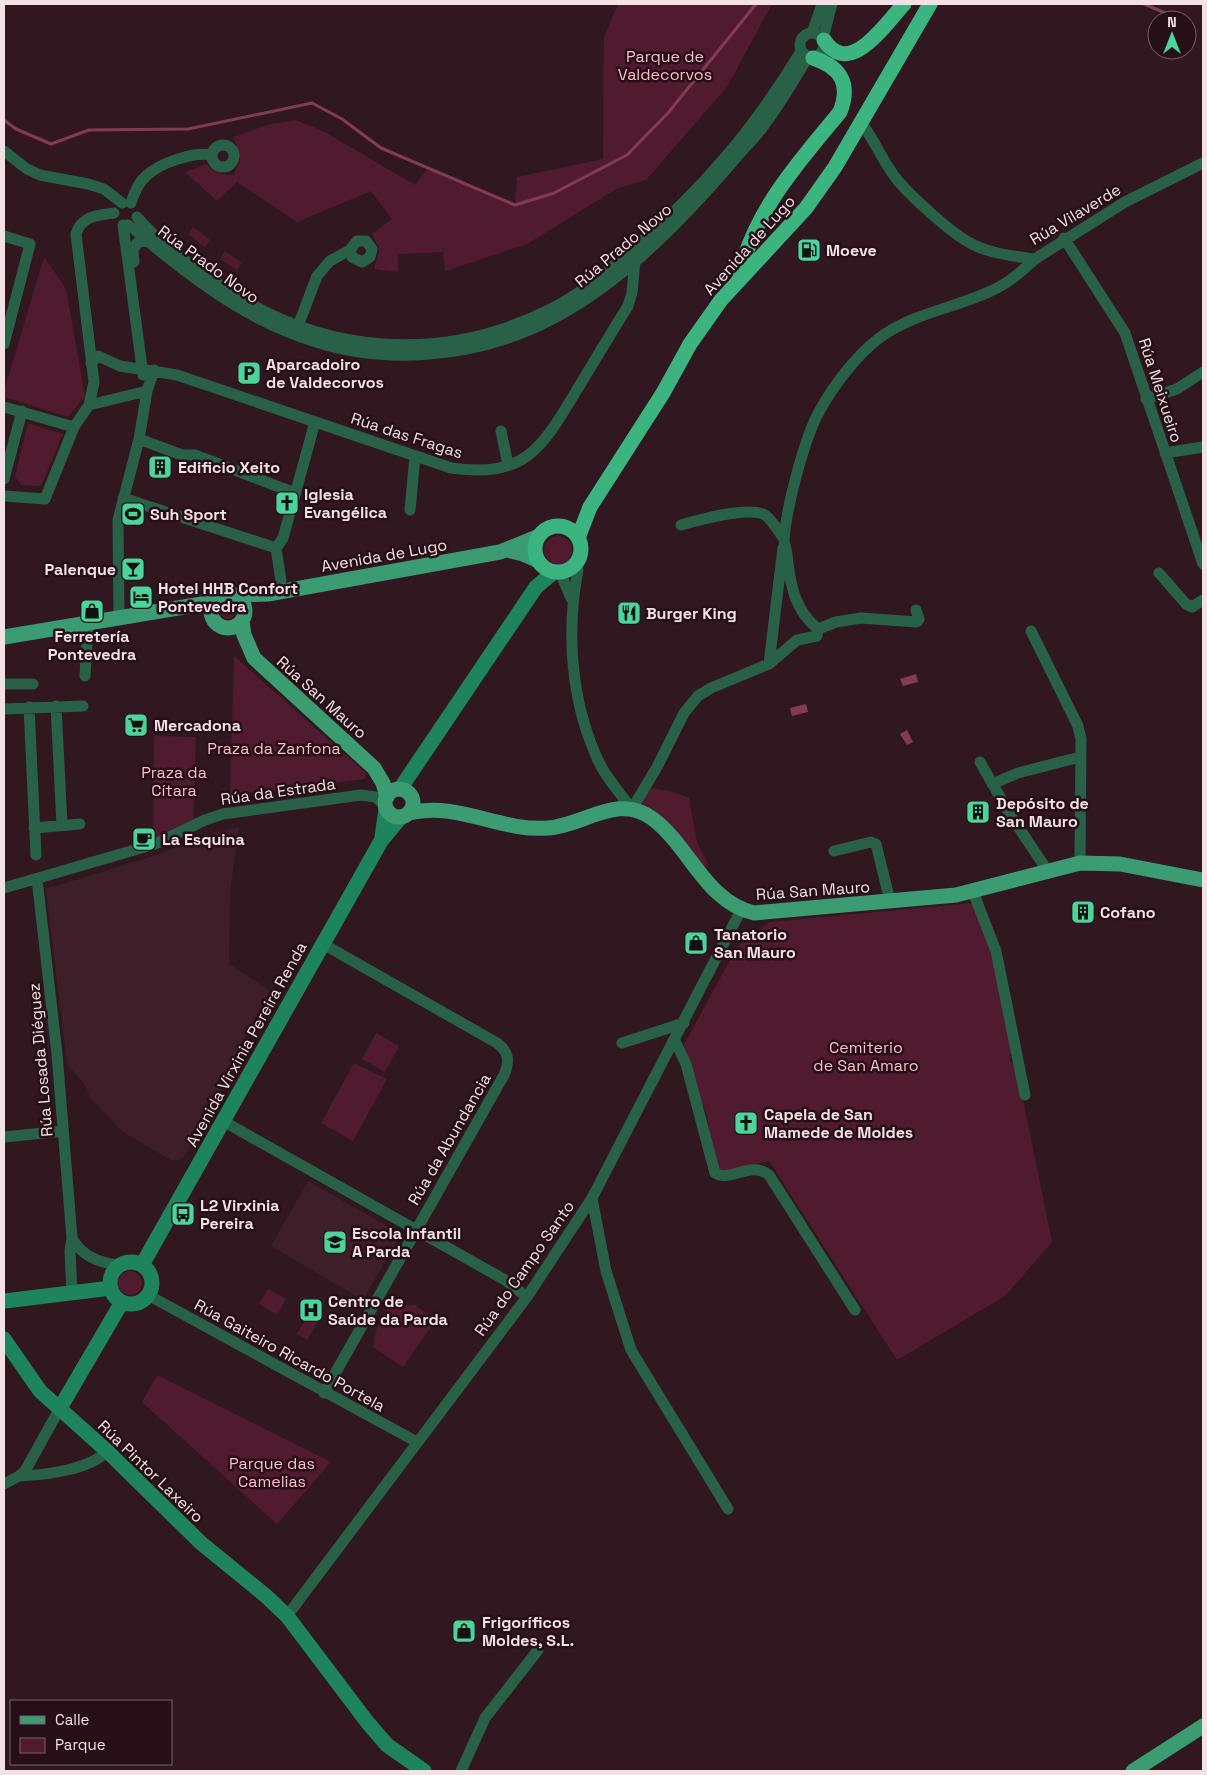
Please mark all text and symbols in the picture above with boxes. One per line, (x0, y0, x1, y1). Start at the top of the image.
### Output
north arrow (1147, 10, 1197, 60)
text: N (1167, 13, 1177, 31)
park label: Parque de Valdecorvos (618, 46, 712, 85)
street label: Rúa Vilaverde (1026, 179, 1125, 250)
street label: Avenida de Lugo (699, 191, 800, 300)
street label: Rúa Prado Novo (571, 199, 676, 292)
street label: Rúa Prado Novo (154, 221, 264, 308)
fuel station icon: Moeve (796, 237, 822, 263)
place label: Moeve (826, 240, 877, 261)
street label: Rúa Meixueiro (1134, 335, 1187, 445)
place label: Aparcadoiro de Valdecorvos (266, 354, 384, 393)
parking icon: Aparcadoiro de Valdecorvos (236, 360, 262, 386)
street label: Rúa das Fragas (348, 408, 465, 463)
building icon: Edificio Xeito (147, 454, 173, 480)
place label: Edificio Xeito (178, 457, 280, 478)
place label: Iglesia Evangélica (304, 484, 387, 523)
church icon: Iglesia Evangélica (274, 490, 300, 516)
sports icon: Suh Sport (120, 501, 146, 527)
place label: Suh Sport (150, 504, 227, 525)
street label: Avenida de Lugo (320, 534, 449, 577)
bar icon: Palenque (120, 556, 146, 582)
place label: Palenque (45, 559, 116, 580)
place label: Hotel HHB Confort Pontevedra (158, 578, 298, 617)
hotel icon: Hotel HHB Confort Pontevedra (128, 584, 154, 610)
shop icon: Ferretería Pontevedra (79, 598, 105, 624)
restaurant icon: Burger King (616, 600, 642, 626)
place label: Burger King (646, 603, 737, 624)
place label: Ferretería Pontevedra (48, 626, 136, 665)
street label: Rúa San Mauro (272, 651, 371, 743)
supermarket icon: Mercadona (123, 712, 149, 738)
place label: Mercadona (154, 715, 241, 736)
park label: Praza da Zanfona (207, 738, 341, 759)
park label: Praza da Cítara (141, 762, 207, 801)
street label: Rúa da Estrada (219, 773, 337, 810)
place label: Depósito de San Mauro (996, 793, 1089, 832)
building icon: Depósito de San Mauro (965, 799, 991, 825)
cafe icon: La Esquina (131, 826, 157, 852)
place label: La Esquina (162, 829, 245, 850)
street label: Rúa San Mauro (755, 876, 871, 905)
building icon: Cofano (1070, 899, 1096, 925)
place label: Cofano (1100, 902, 1156, 923)
place label: Tanatorio San Mauro (714, 924, 796, 963)
shop icon: Tanatorio San Mauro (683, 930, 709, 956)
street label: Avenida Virxinia Pereira Renda (181, 938, 312, 1150)
street label: Rúa Losada Diéguez (23, 982, 58, 1138)
park label: Cemiterio de San Amaro (813, 1037, 919, 1076)
street label: Rúa da Abundancia (403, 1070, 496, 1209)
place label: Capela de San Mamede de Moldes (764, 1104, 913, 1143)
church icon: Capela de San Mamede de Moldes (733, 1110, 759, 1136)
place label: L2 Virxinia Pereira (200, 1195, 280, 1234)
street label: Rúa do Campo Santo (470, 1196, 579, 1340)
bus stop icon: L2 Virxinia Pereira (170, 1201, 196, 1227)
place label: Escola Infantil A Parda (352, 1223, 461, 1262)
school or university icon: Escola Infantil A Parda (322, 1229, 348, 1255)
place label: Centro de Saúde da Parda (328, 1291, 448, 1330)
street label: Rúa Gaiteiro Ricardo Portela (191, 1294, 389, 1417)
hospital icon: Centro de Saúde da Parda (298, 1297, 324, 1323)
street label: Rúa Pintor Laxeiro (93, 1415, 208, 1527)
park label: Parque das Camelias (229, 1453, 315, 1492)
place label: Frigoríficos Moldes, S.L. (482, 1612, 574, 1651)
shop icon: Frigoríficos Moldes, S.L. (451, 1618, 477, 1644)
legend (10, 1700, 172, 1765)
text: Calle (55, 1710, 90, 1729)
text: Parque (55, 1735, 106, 1754)

